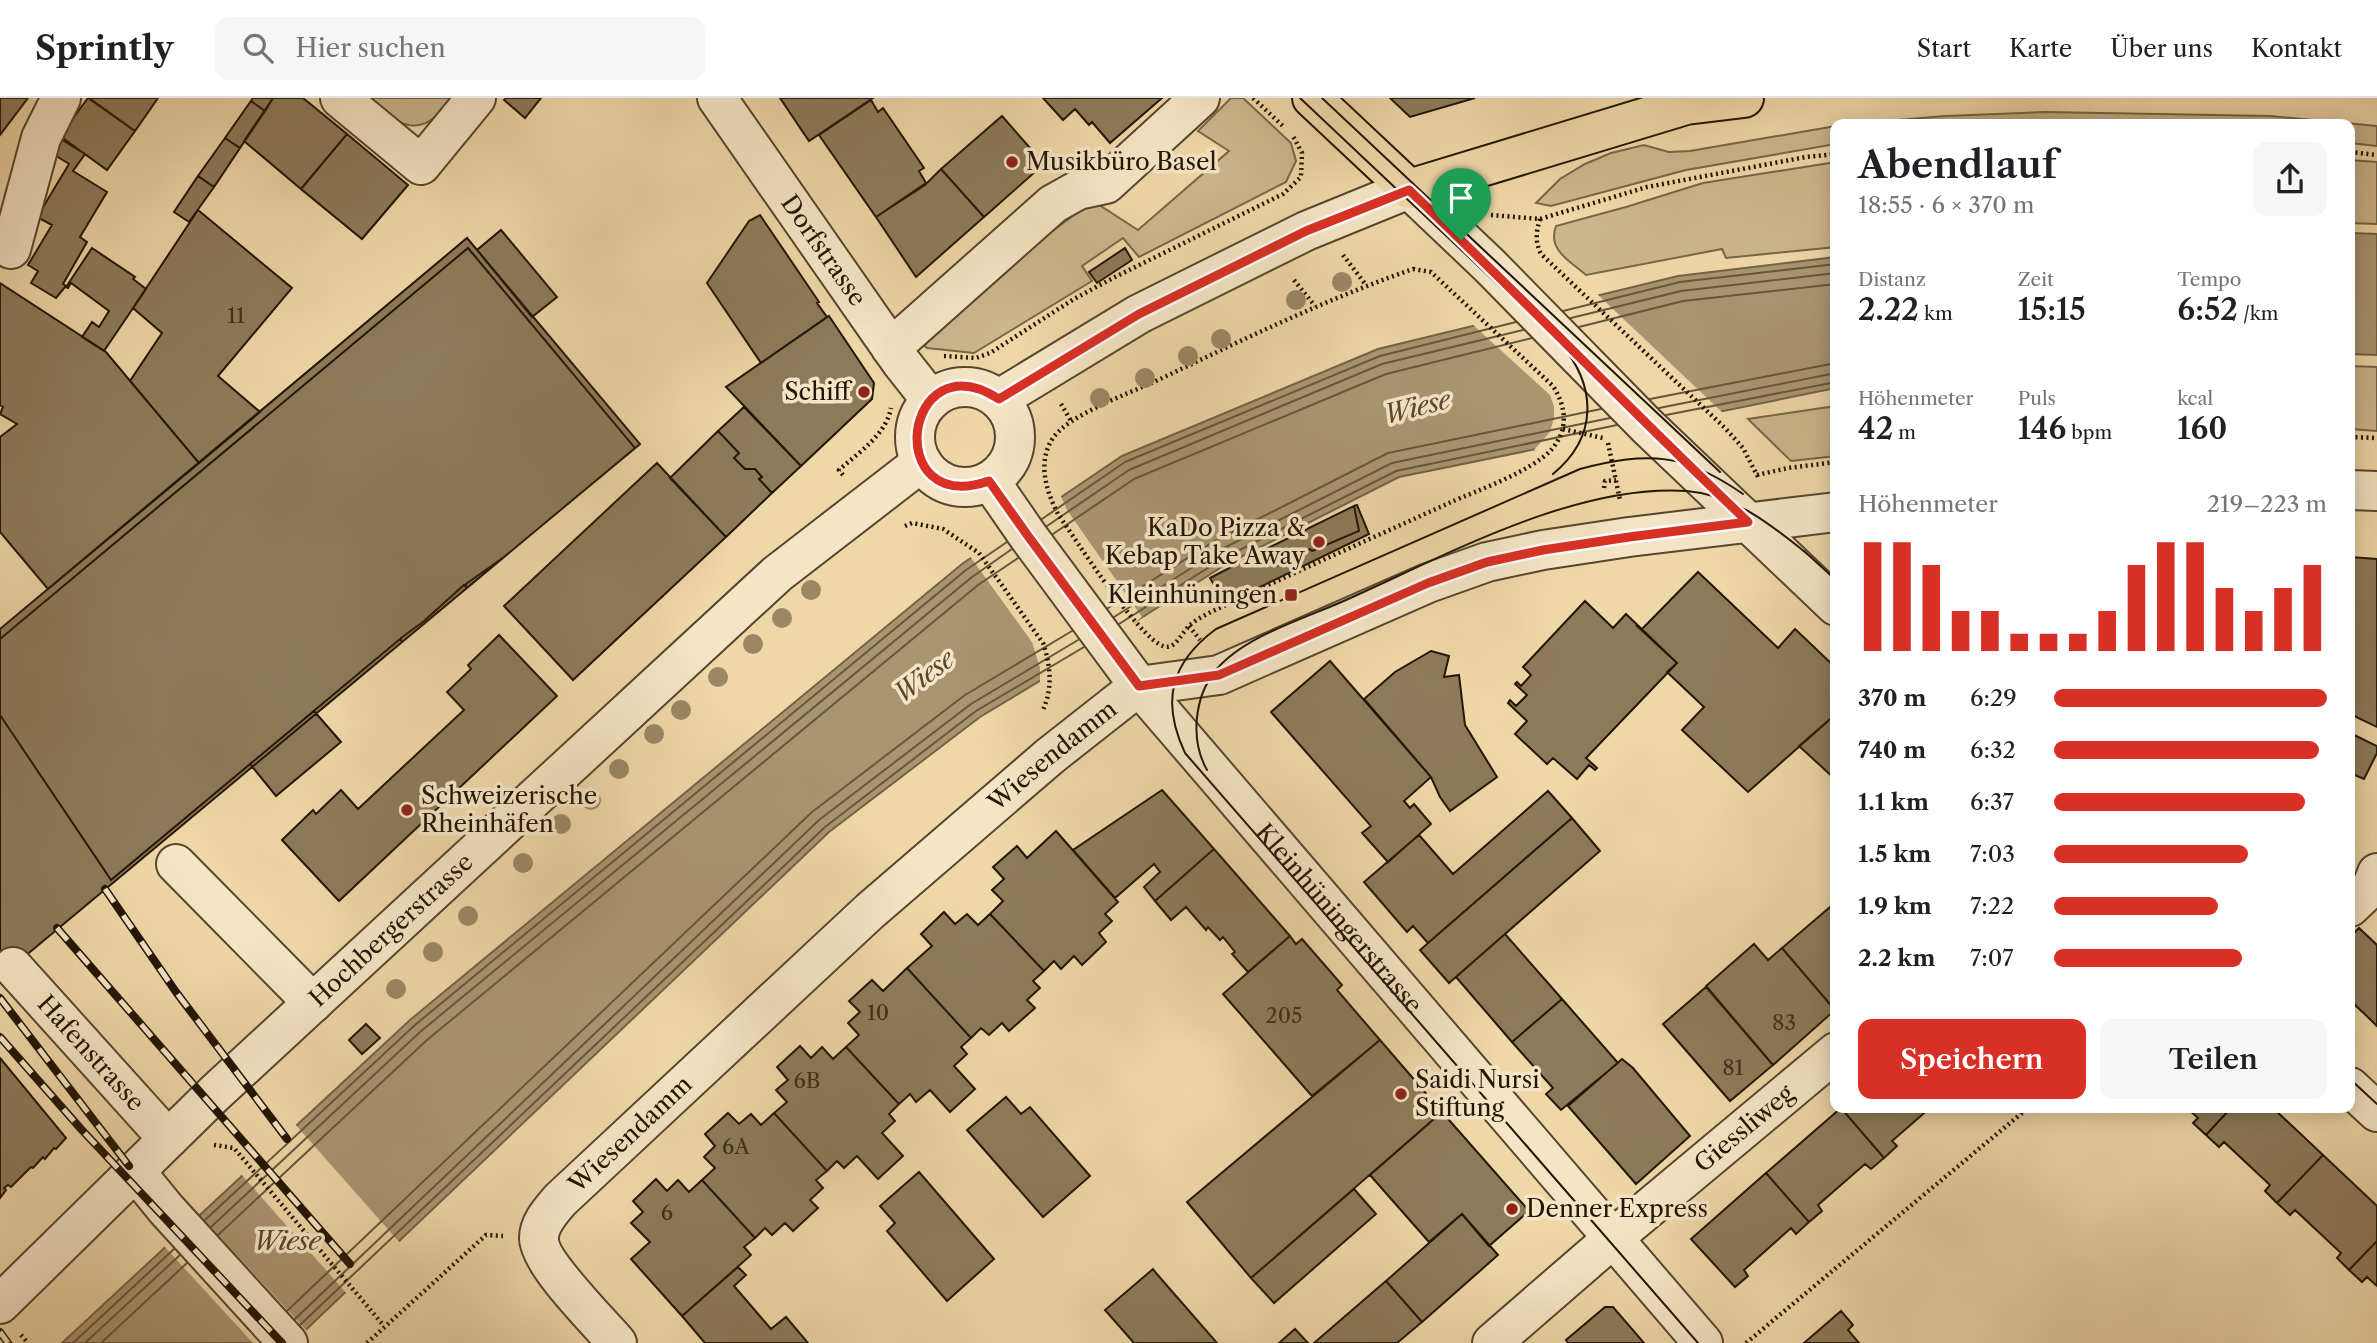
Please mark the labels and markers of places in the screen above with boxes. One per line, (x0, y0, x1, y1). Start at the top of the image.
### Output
place label: Musikbüro Basel (1026, 147, 1217, 176)
marker: Musikbüro Basel (1004, 154, 1020, 170)
pin (1431, 168, 1491, 240)
place label: Schiff (784, 377, 852, 406)
marker: Schiff (856, 384, 872, 400)
place label: KaDo Pizza & Kebap Take Away (1105, 513, 1306, 570)
marker: KaDo Pizza & Kebap Take Away (1311, 534, 1327, 550)
place label: Kleinhüningen (1108, 580, 1277, 609)
marker: Kleinhüningen (1283, 587, 1299, 603)
place label: Schweizerische Rheinhäfen (421, 781, 597, 838)
marker: Schweizerische Rheinhäfen (399, 802, 415, 818)
place label: Saidi Nursi Stiftung (1415, 1065, 1540, 1122)
marker: Saidi Nursi Stiftung (1393, 1086, 1409, 1102)
place label: Denner Express (1526, 1194, 1708, 1223)
marker: Denner Express (1504, 1201, 1520, 1217)

